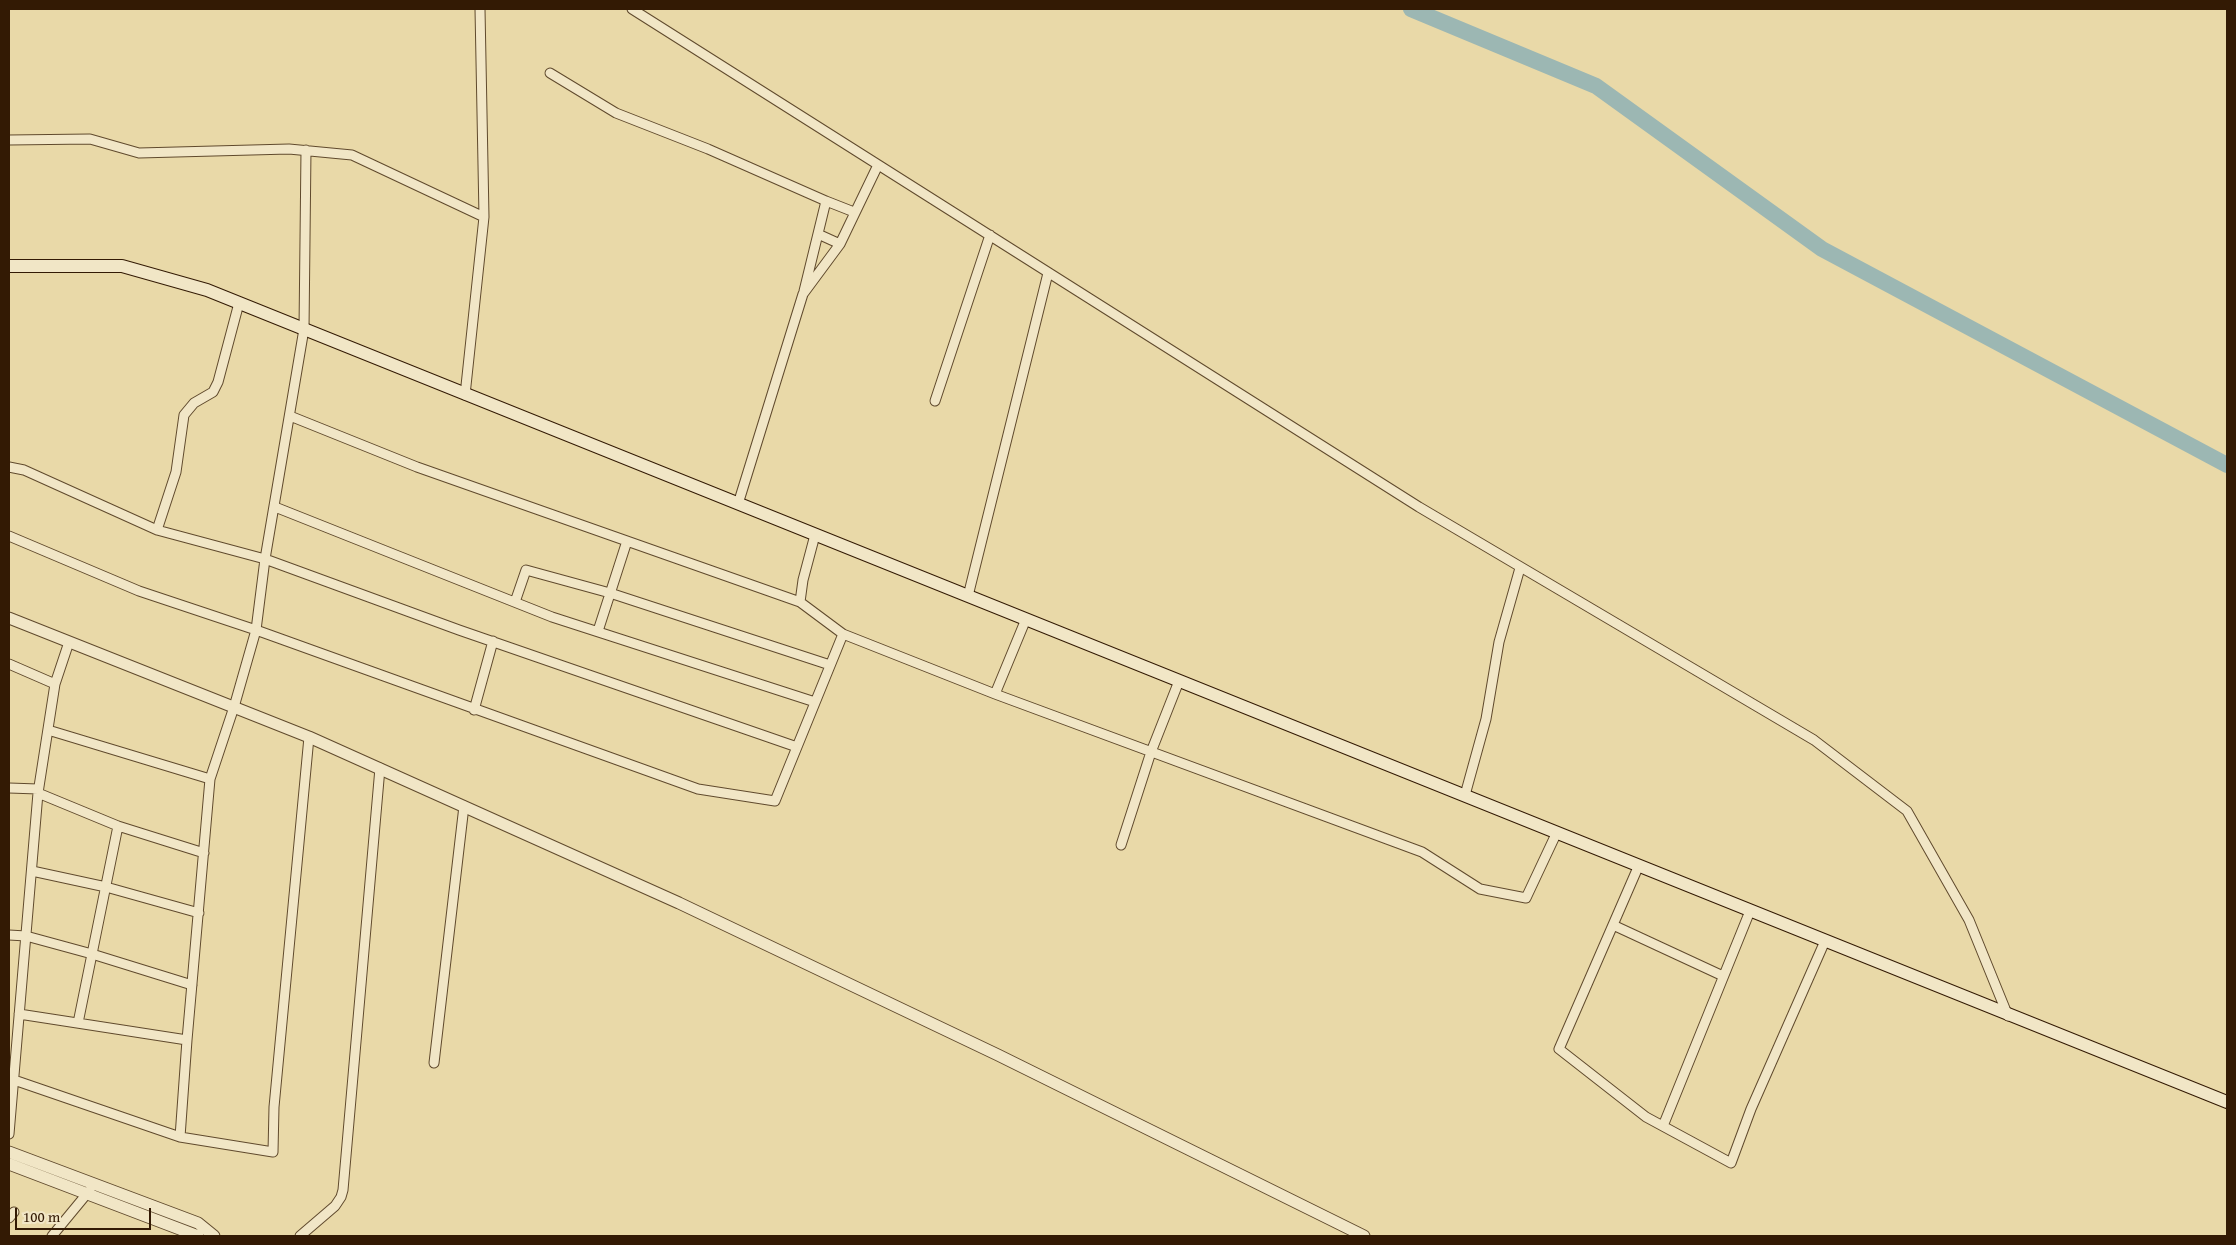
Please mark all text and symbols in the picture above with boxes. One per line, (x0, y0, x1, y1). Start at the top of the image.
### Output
scale bar (18, 1198, 154, 1230)
text: 100 m (23, 1206, 60, 1227)

